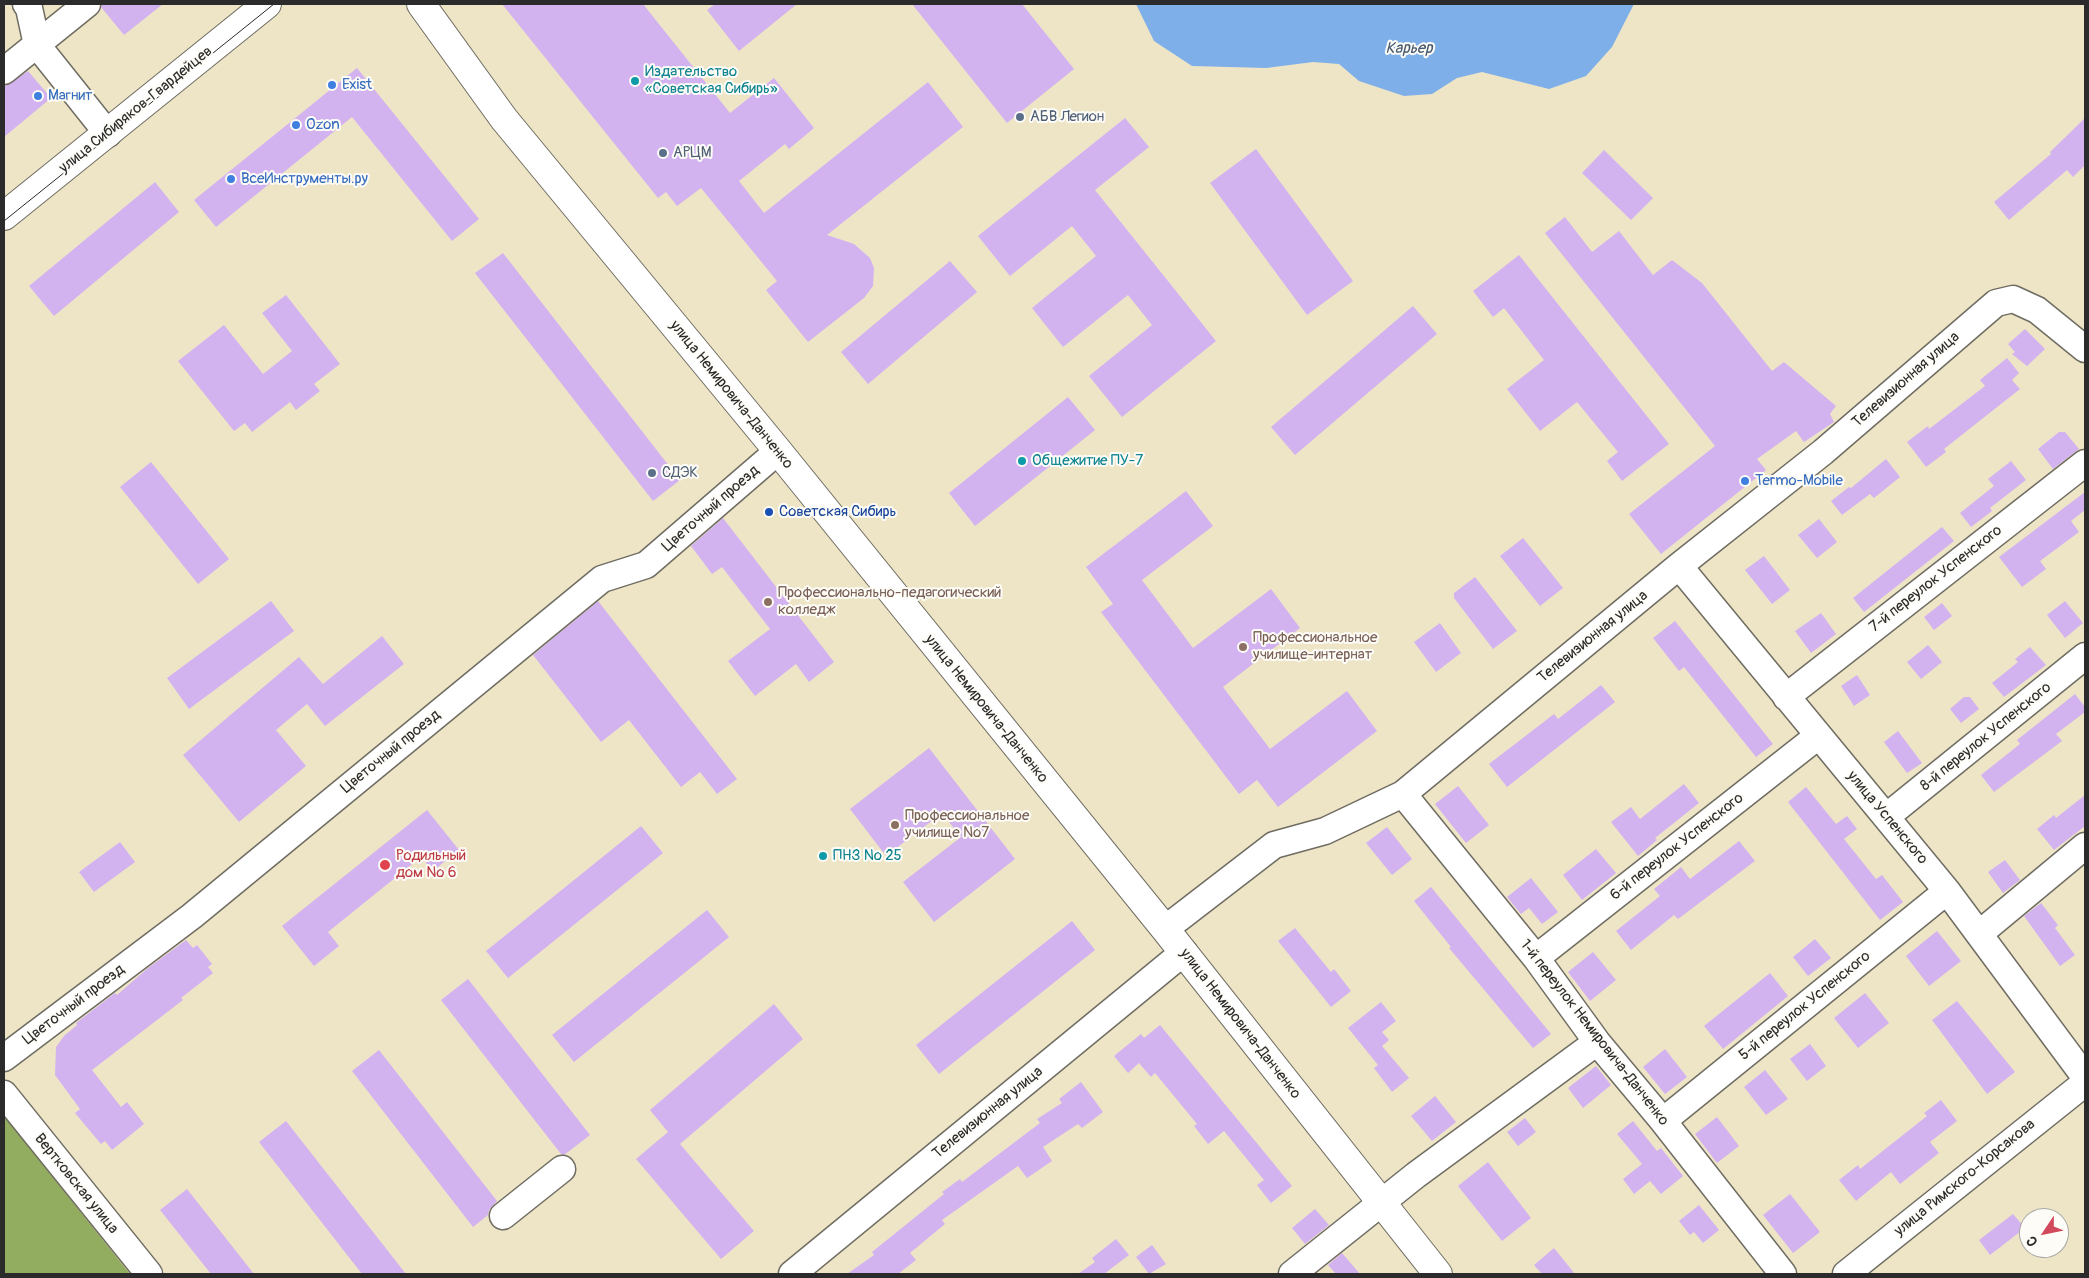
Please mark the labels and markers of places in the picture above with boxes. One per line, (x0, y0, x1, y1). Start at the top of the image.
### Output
place label: Издательство «Советская Сибирь» (645, 63, 777, 98)
marker: Издательство «Советская Сибирь» (629, 75, 641, 87)
place label: Exist (342, 76, 372, 94)
marker: Exist (326, 79, 338, 91)
place label: Магнит (48, 87, 93, 105)
marker: Магнит (32, 90, 44, 102)
place label: АБВ Легион (1030, 108, 1104, 126)
marker: АБВ Легион (1014, 111, 1026, 123)
place label: Ozon (306, 116, 340, 134)
marker: Ozon (290, 119, 302, 131)
place label: АРЦМ (673, 144, 712, 162)
marker: АРЦМ (657, 147, 669, 159)
place label: ВсеИнструменты.ру (241, 170, 368, 188)
marker: ВсеИнструменты.ру (225, 173, 237, 185)
place label: Общежитие ПУ-7 (1032, 452, 1143, 470)
marker: Общежитие ПУ-7 (1016, 455, 1028, 467)
place label: СДЭК (662, 464, 698, 482)
marker: СДЭК (646, 467, 658, 479)
place label: Termo-Mobile (1755, 472, 1843, 490)
marker: Termo-Mobile (1739, 475, 1751, 487)
place label: Советская Сибирь (779, 503, 896, 521)
marker: Советская Сибирь (763, 506, 775, 518)
place label: Профессионально-педагогический колледж (778, 584, 1001, 619)
marker: Профессионально-педагогический колледж (762, 596, 774, 608)
place label: Профессиональное училище-интернат (1253, 629, 1377, 664)
marker: Профессиональное училище-интернат (1237, 641, 1249, 653)
place label: Профессиональное училище №7 (905, 807, 1029, 842)
marker: Профессиональное училище №7 (889, 819, 901, 831)
place label: Родильный дом № 6 (396, 847, 466, 882)
place label: ПНЗ № 25 (833, 847, 902, 865)
marker: ПНЗ № 25 (817, 850, 829, 862)
marker: Родильный дом № 6 (378, 858, 392, 872)

